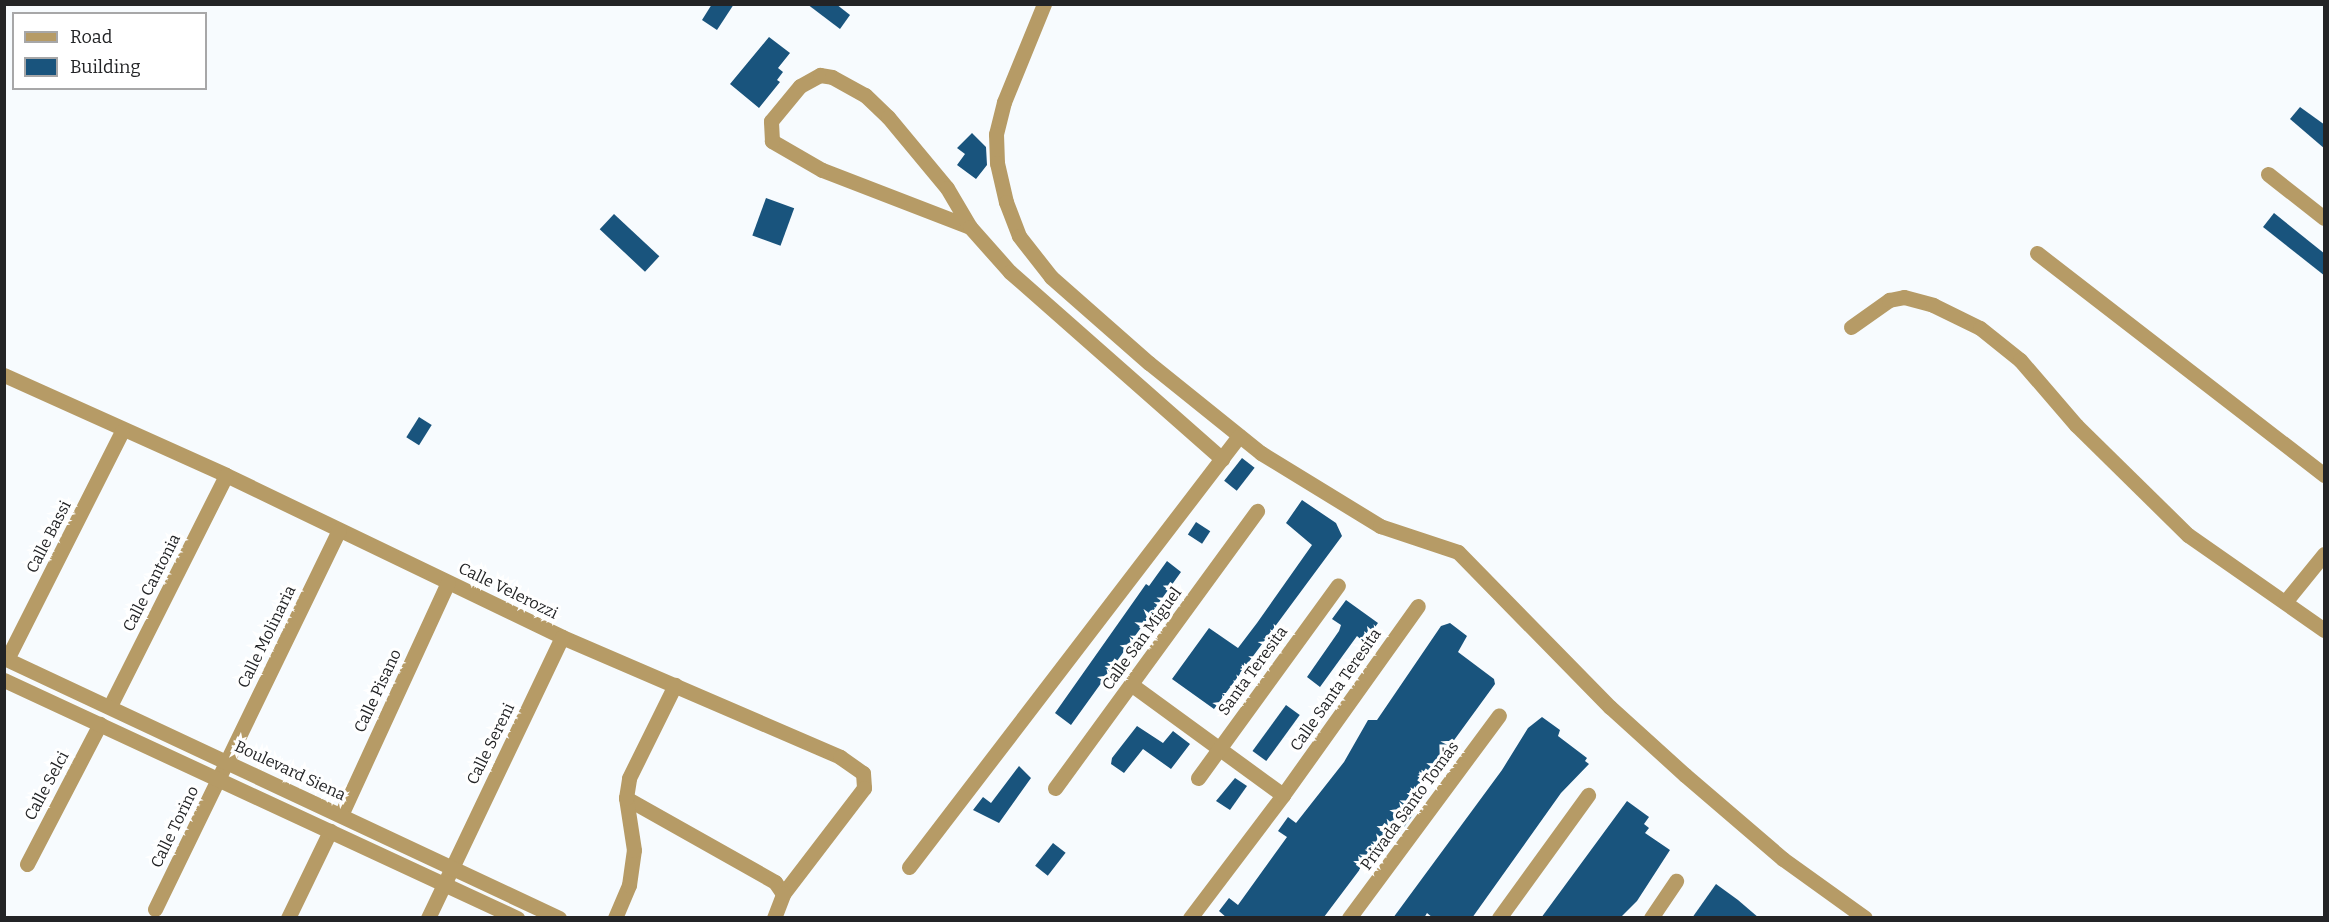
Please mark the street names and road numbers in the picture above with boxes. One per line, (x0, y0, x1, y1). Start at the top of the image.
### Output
street label: Calle Bassi (23, 498, 75, 576)
street label: Calle Cantonia (119, 531, 185, 635)
street label: Calle Velerozzi (455, 559, 561, 623)
street label: Calle Molinaria (234, 583, 300, 691)
street label: Calle San Miguel (1098, 584, 1186, 694)
street label: Santa Teresita (1214, 623, 1292, 719)
street label: Calle Santa Teresita (1287, 625, 1385, 755)
street label: Calle Pisano (350, 646, 406, 736)
street label: Calle Sereni (463, 700, 519, 788)
street label: Boulevard Siena (232, 737, 348, 805)
street label: Privada Santo Tomás (1357, 738, 1463, 874)
street label: Calle Selci (21, 748, 73, 824)
street label: Calle Torino (147, 783, 203, 871)

